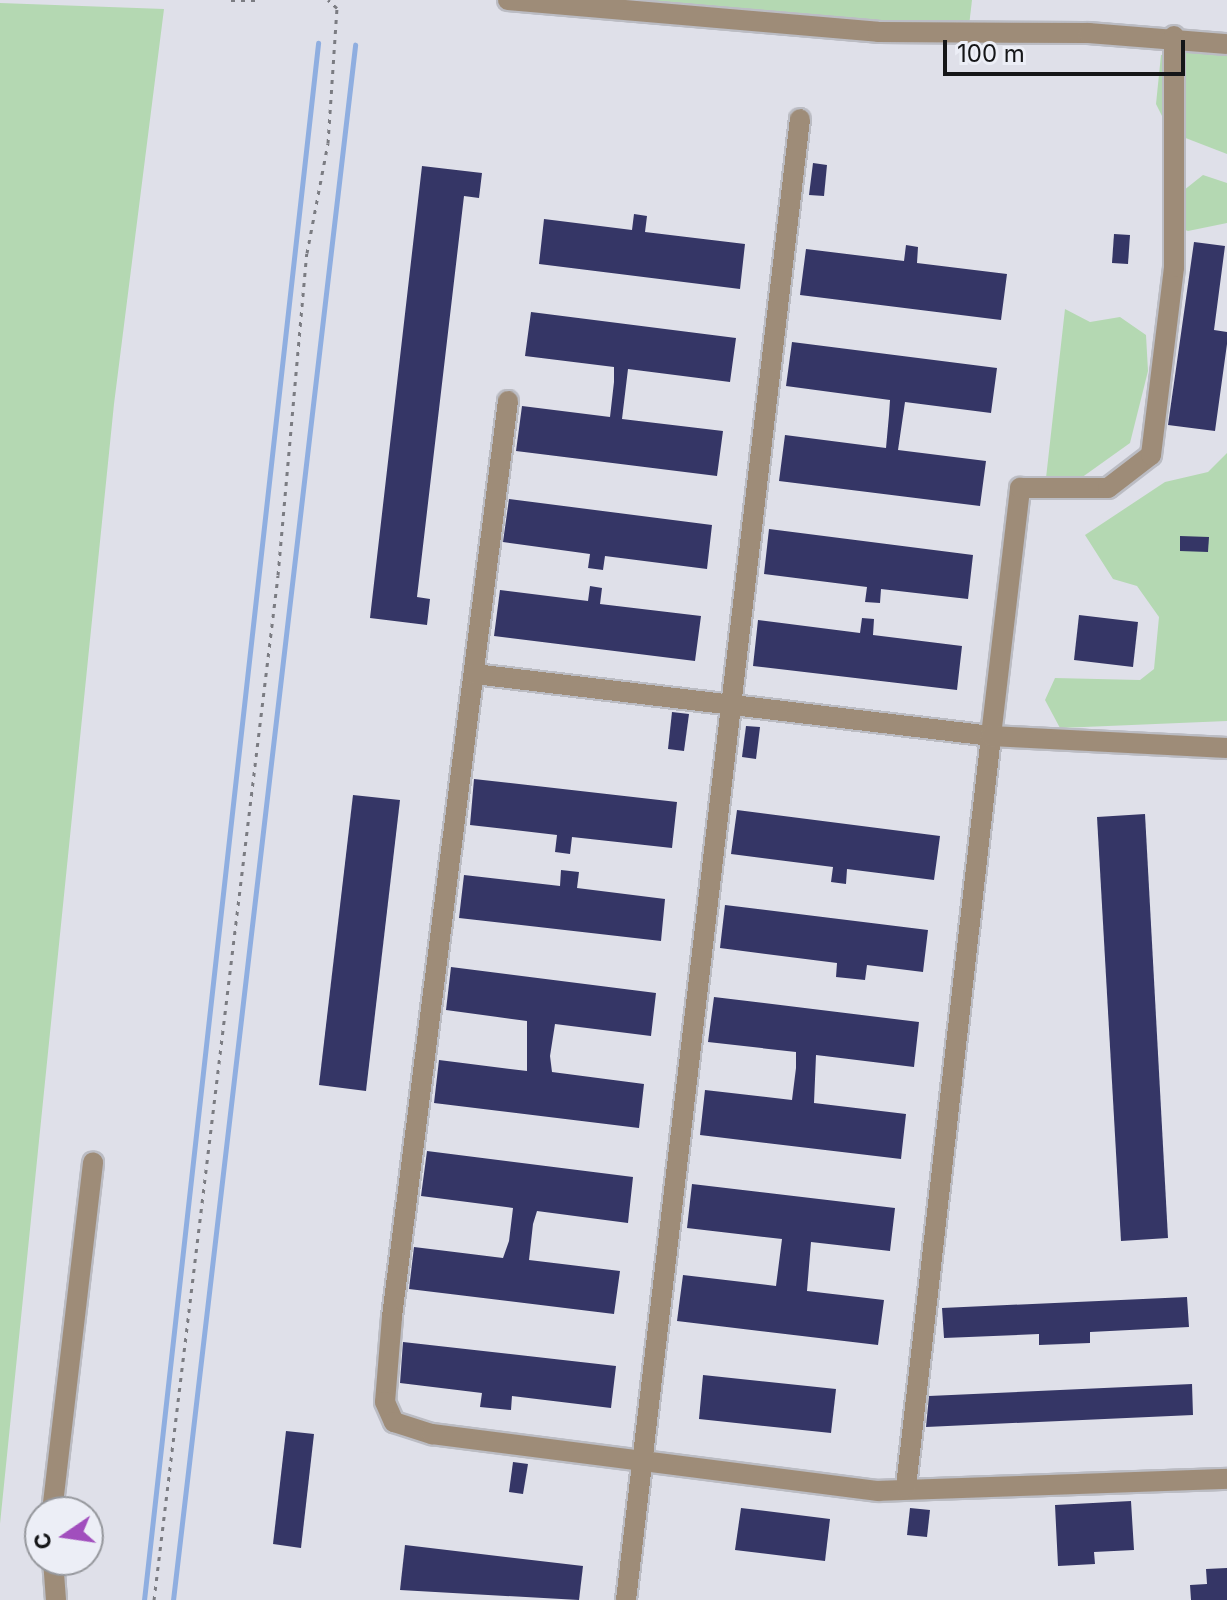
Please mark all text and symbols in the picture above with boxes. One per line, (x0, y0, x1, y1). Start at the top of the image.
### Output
scale bar (947, 24, 1189, 74)
text: 100 m (957, 39, 1025, 68)
north arrow (24, 1496, 104, 1576)
text: С (28, 1530, 57, 1552)

